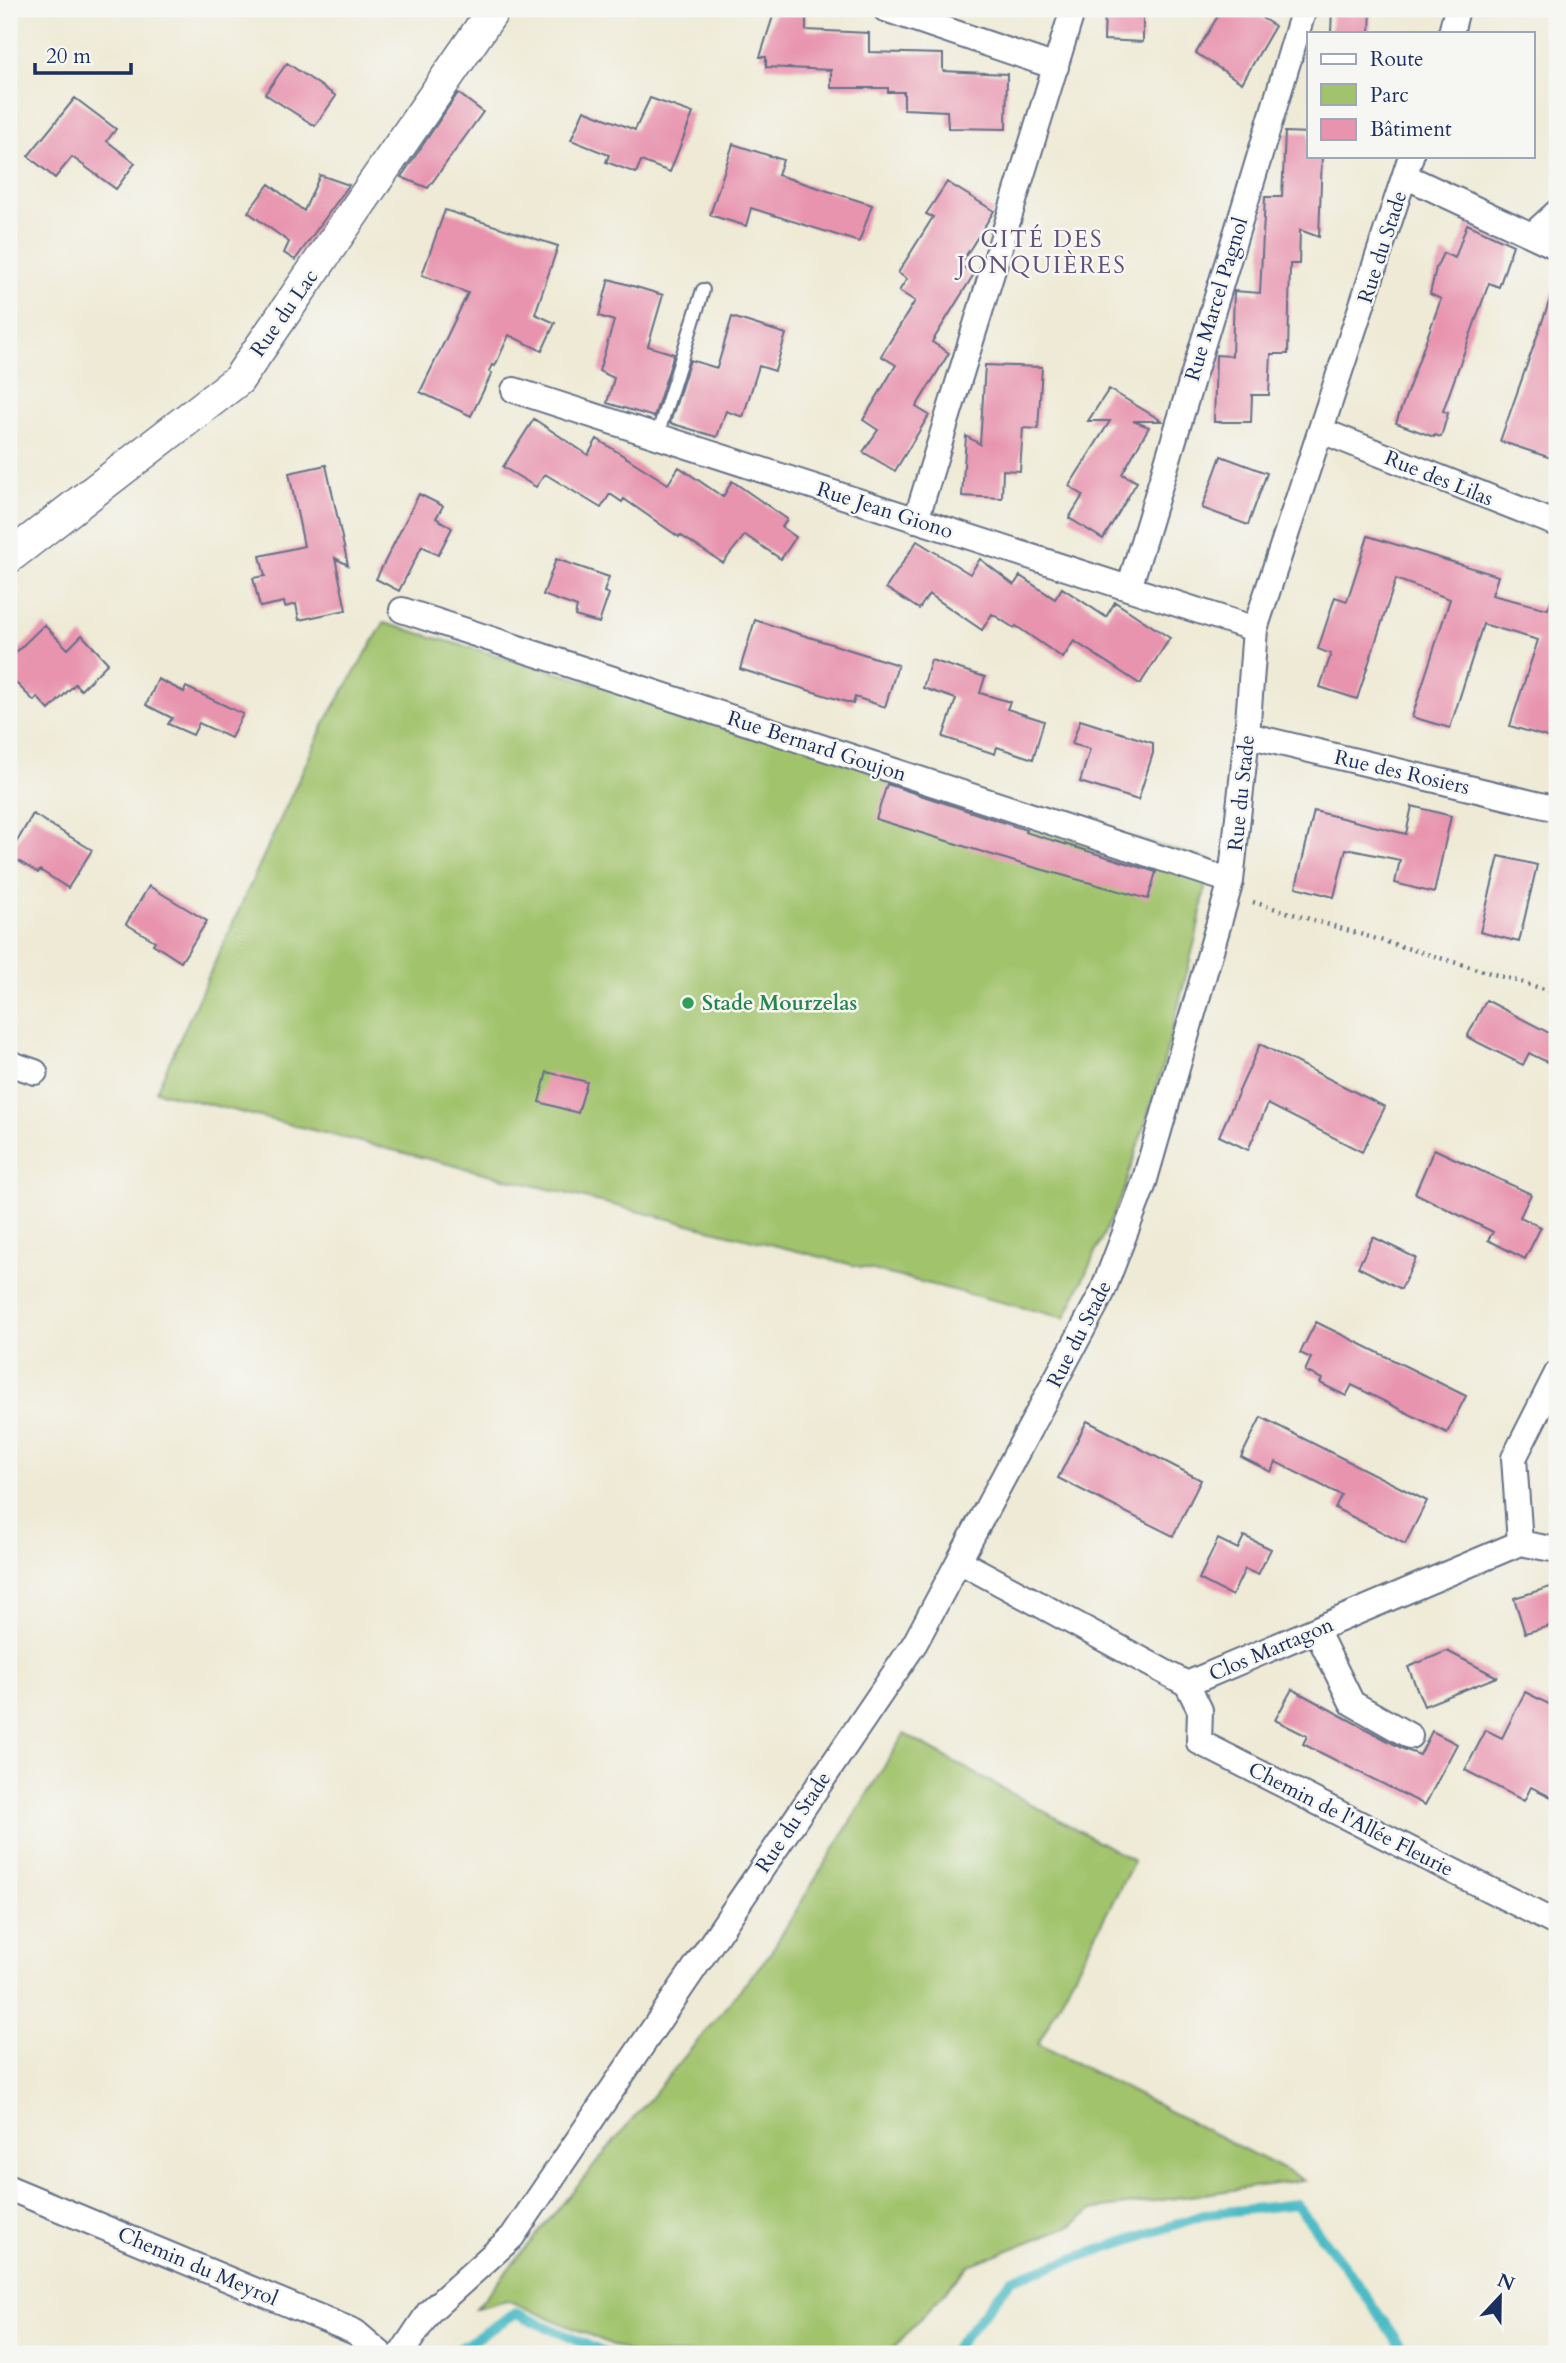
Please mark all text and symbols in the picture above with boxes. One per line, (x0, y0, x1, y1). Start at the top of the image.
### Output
scale bar (35, 32, 131, 76)
legend (1307, 32, 1534, 158)
text: 20 m (46, 42, 91, 71)
text: Route (1370, 45, 1424, 74)
text: Parc (1370, 81, 1409, 110)
text: Bâtiment (1370, 115, 1452, 144)
street label: Rue du Stade (1351, 187, 1414, 307)
street label: Rue Marcel Pagnol (1178, 214, 1255, 385)
district label: CITÉ DES JONQUIÈRES (954, 224, 1127, 281)
street label: Rue du Lac (244, 264, 325, 363)
street label: Rue des Lilas (1380, 444, 1497, 513)
street label: Rue Jean Giono (813, 475, 957, 546)
street label: Rue Bernard Goujon (723, 704, 910, 789)
street label: Rue du Stade (1221, 734, 1262, 853)
street label: Rue des Rosiers (1332, 743, 1472, 802)
place label: Stade Mourzelas (702, 989, 857, 1018)
marker: Stade Mourzelas (680, 995, 696, 1011)
street label: Rue du Stade (1040, 1276, 1119, 1393)
street label: Clos Martagon (1204, 1610, 1338, 1689)
street label: Chemin de l'Allée Fleurie (1243, 1755, 1458, 1884)
street label: Rue du Stade (749, 1766, 838, 1879)
street label: Chemin du Meyrol (113, 2220, 282, 2313)
north arrow (1464, 2262, 1534, 2332)
text: N (1493, 2267, 1519, 2297)

